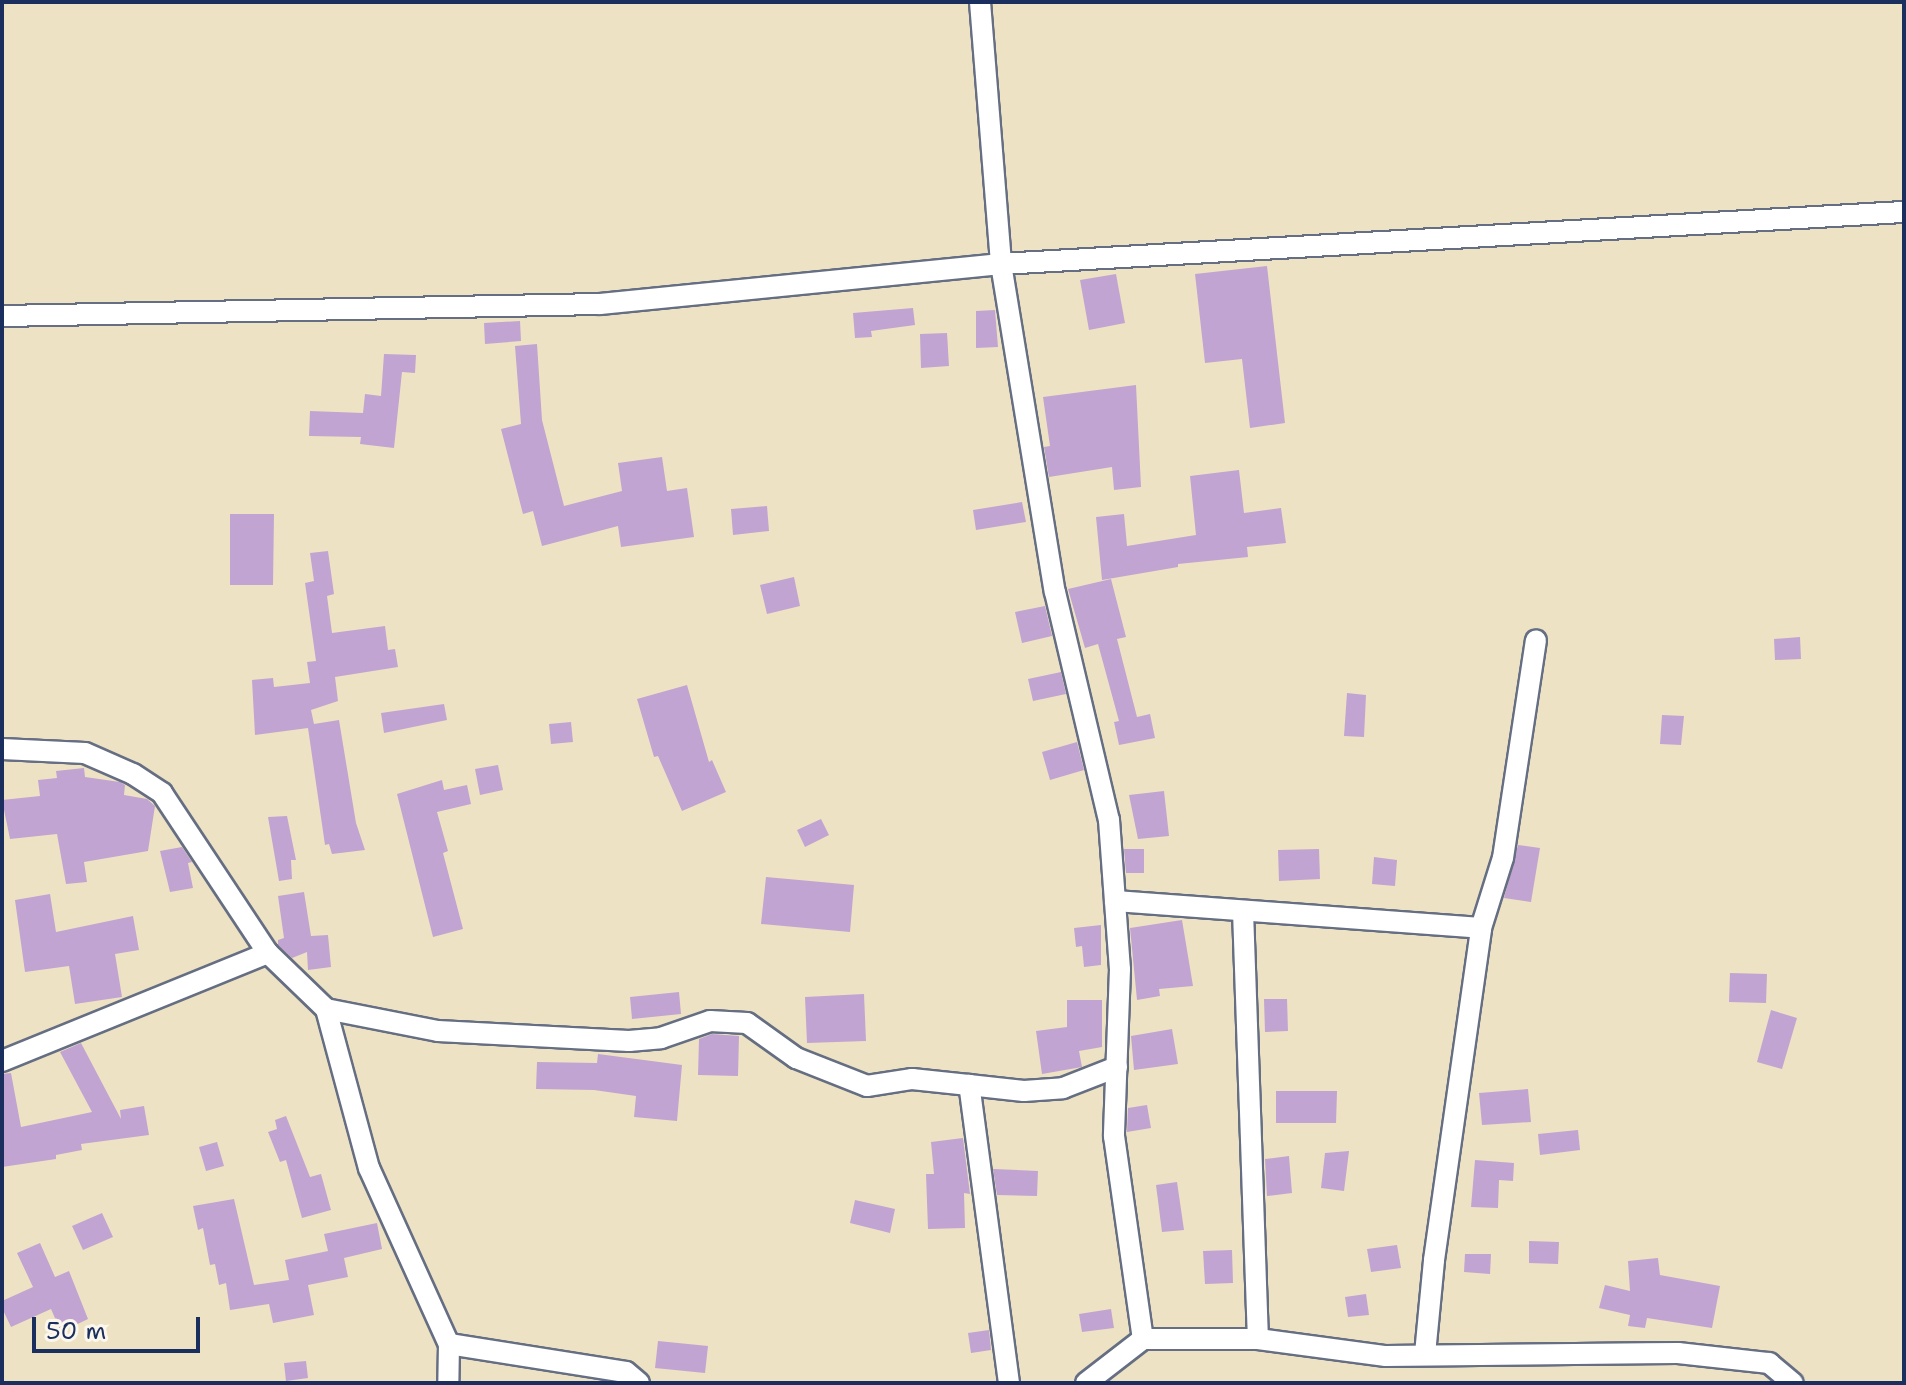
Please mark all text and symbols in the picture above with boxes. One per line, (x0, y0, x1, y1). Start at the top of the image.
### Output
scale bar (36, 1301, 204, 1351)
text: 50 m (46, 1315, 106, 1347)

